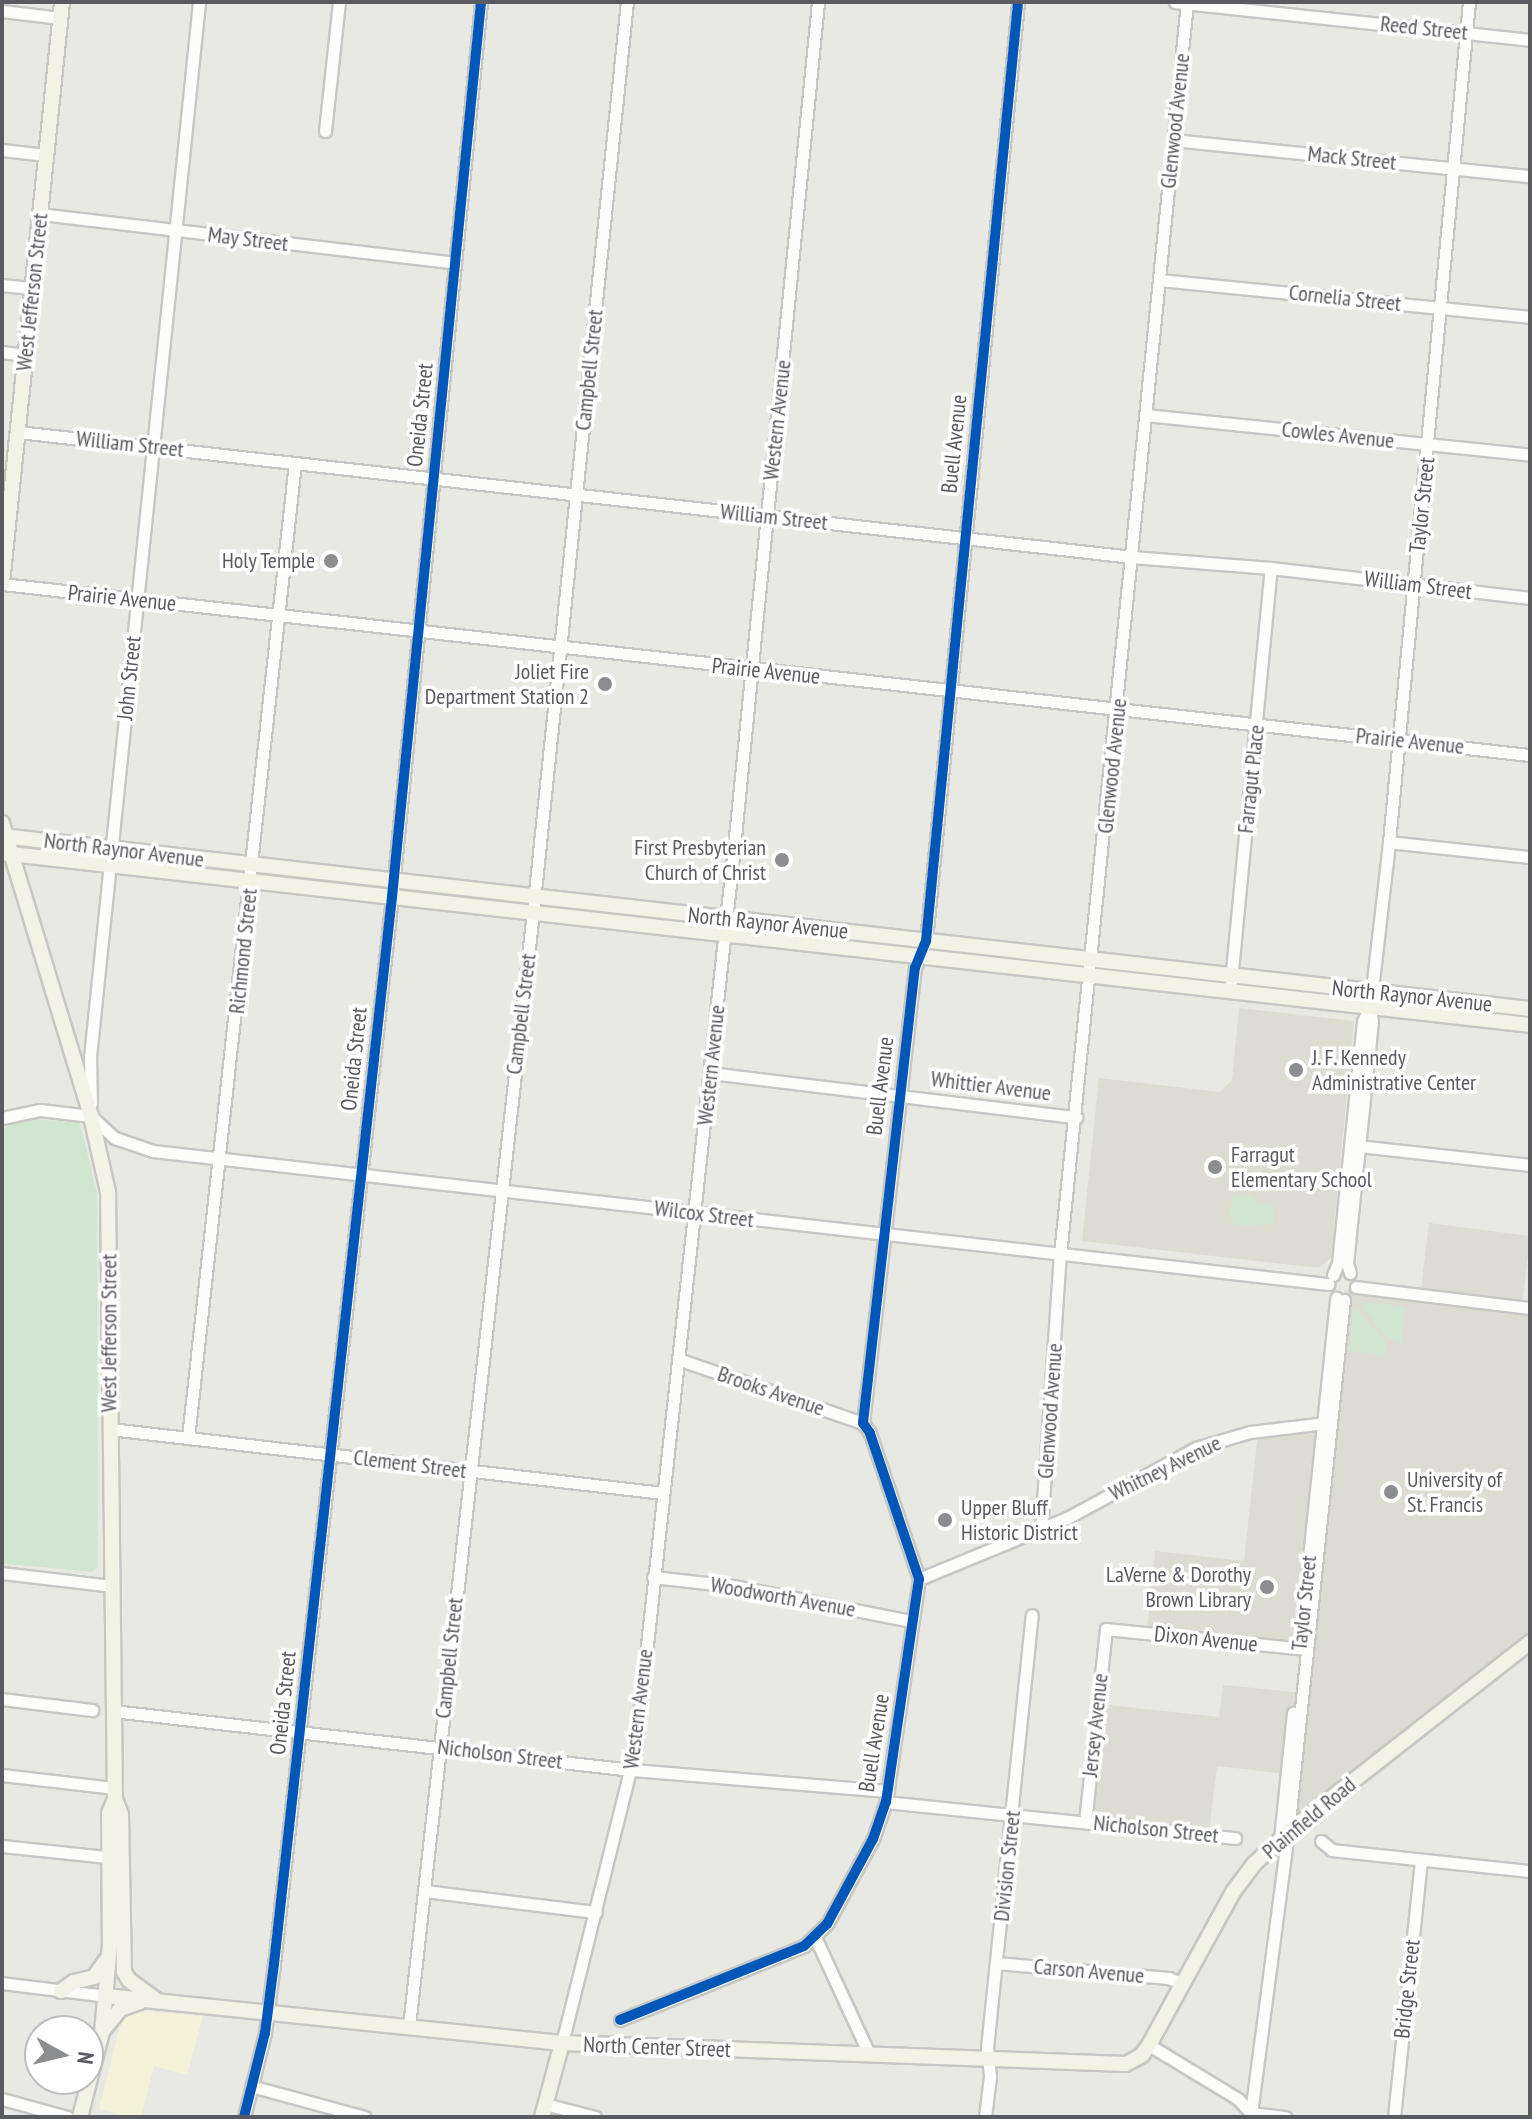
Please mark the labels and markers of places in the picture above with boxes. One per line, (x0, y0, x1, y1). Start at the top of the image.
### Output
place label: Holy Temple (221, 548, 315, 574)
marker: Holy Temple (322, 552, 340, 570)
place label: Joliet Fire Department Station 2 (425, 658, 589, 710)
marker: Joliet Fire Department Station 2 (596, 675, 614, 693)
place label: First Presbyterian Church of Christ (634, 834, 766, 886)
marker: First Presbyterian Church of Christ (773, 851, 791, 869)
place label: J. F. Kennedy Administrative Center (1312, 1044, 1476, 1096)
marker: J. F. Kennedy Administrative Center (1287, 1061, 1305, 1079)
place label: Farragut Elementary School (1231, 1141, 1373, 1192)
marker: Farragut Elementary School (1206, 1158, 1224, 1176)
place label: University of St. Francis (1407, 1466, 1503, 1518)
marker: University of St. Francis (1382, 1483, 1400, 1501)
place label: Upper Bluff Historic District (961, 1494, 1078, 1546)
marker: Upper Bluff Historic District (936, 1511, 954, 1529)
place label: LaVerne & Dorothy Brown Library (1106, 1561, 1251, 1612)
marker: LaVerne & Dorothy Brown Library (1258, 1578, 1276, 1596)

